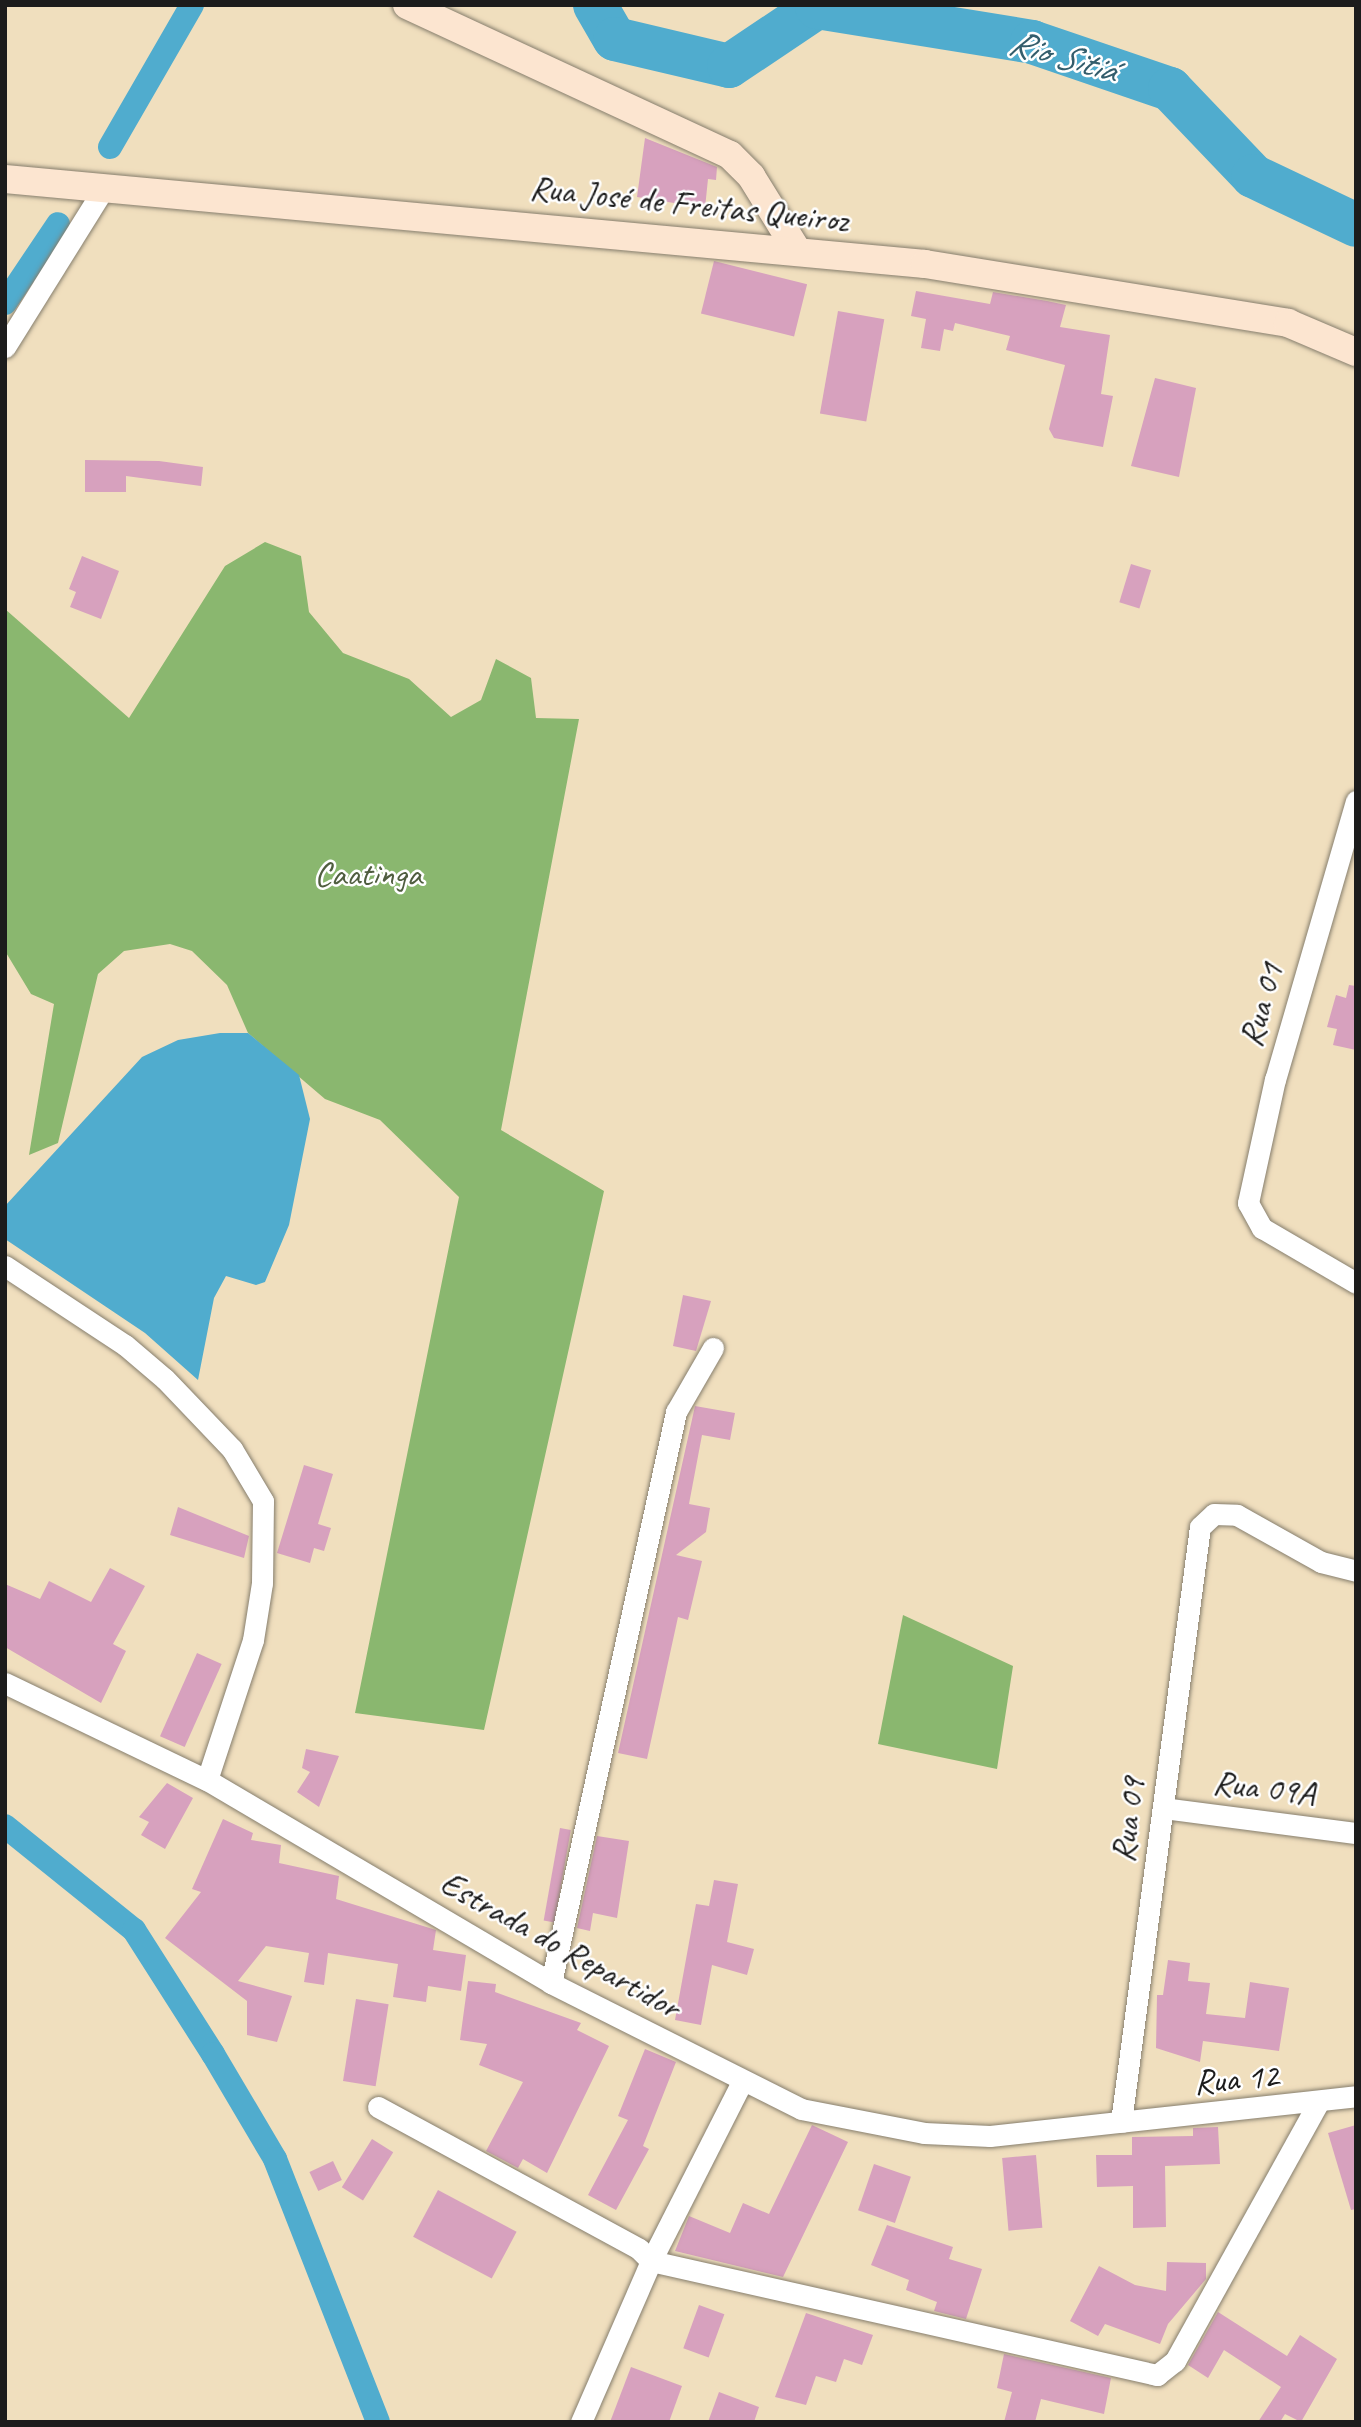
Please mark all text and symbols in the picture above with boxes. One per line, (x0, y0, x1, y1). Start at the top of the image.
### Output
water label: Rio Sitiá (1004, 20, 1122, 92)
street label: Rua José de Freitas Queiroz (529, 166, 849, 242)
park label: Caatinga (314, 853, 422, 895)
street label: Rua 01 (1229, 959, 1293, 1051)
street label: Rua 09A (1211, 1761, 1317, 1815)
street label: Rua 09 (1101, 1775, 1155, 1865)
street label: Estrada do Repartidor (433, 1862, 687, 2028)
street label: Rua 12 (1192, 2054, 1280, 2104)

